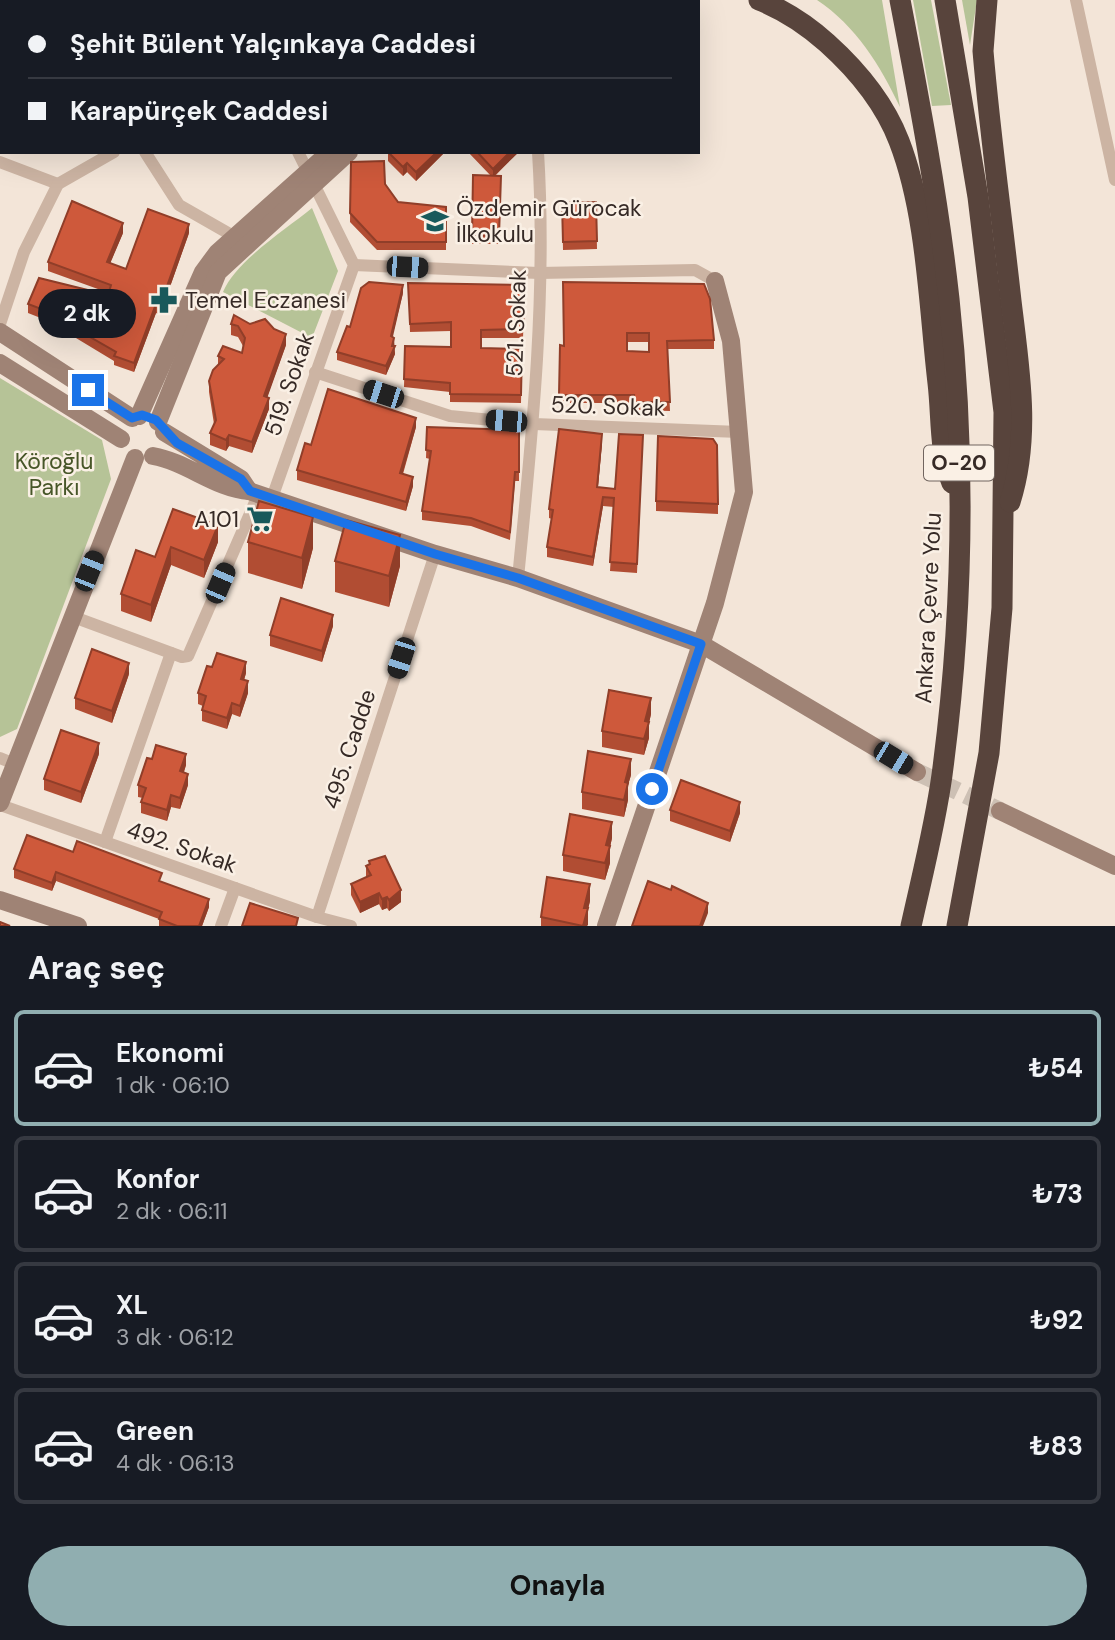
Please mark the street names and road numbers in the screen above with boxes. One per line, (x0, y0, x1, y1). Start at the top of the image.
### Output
street label: 521. Sokak (499, 268, 533, 377)
street label: 519. Sokak (257, 328, 321, 440)
street label: 520. Sokak (550, 389, 666, 423)
road number: O-20 (924, 446, 994, 480)
street label: Ankara Çevre Yolu (908, 512, 948, 704)
street label: 495. Cadde (316, 685, 382, 813)
street label: 492. Sokak (123, 814, 241, 880)

